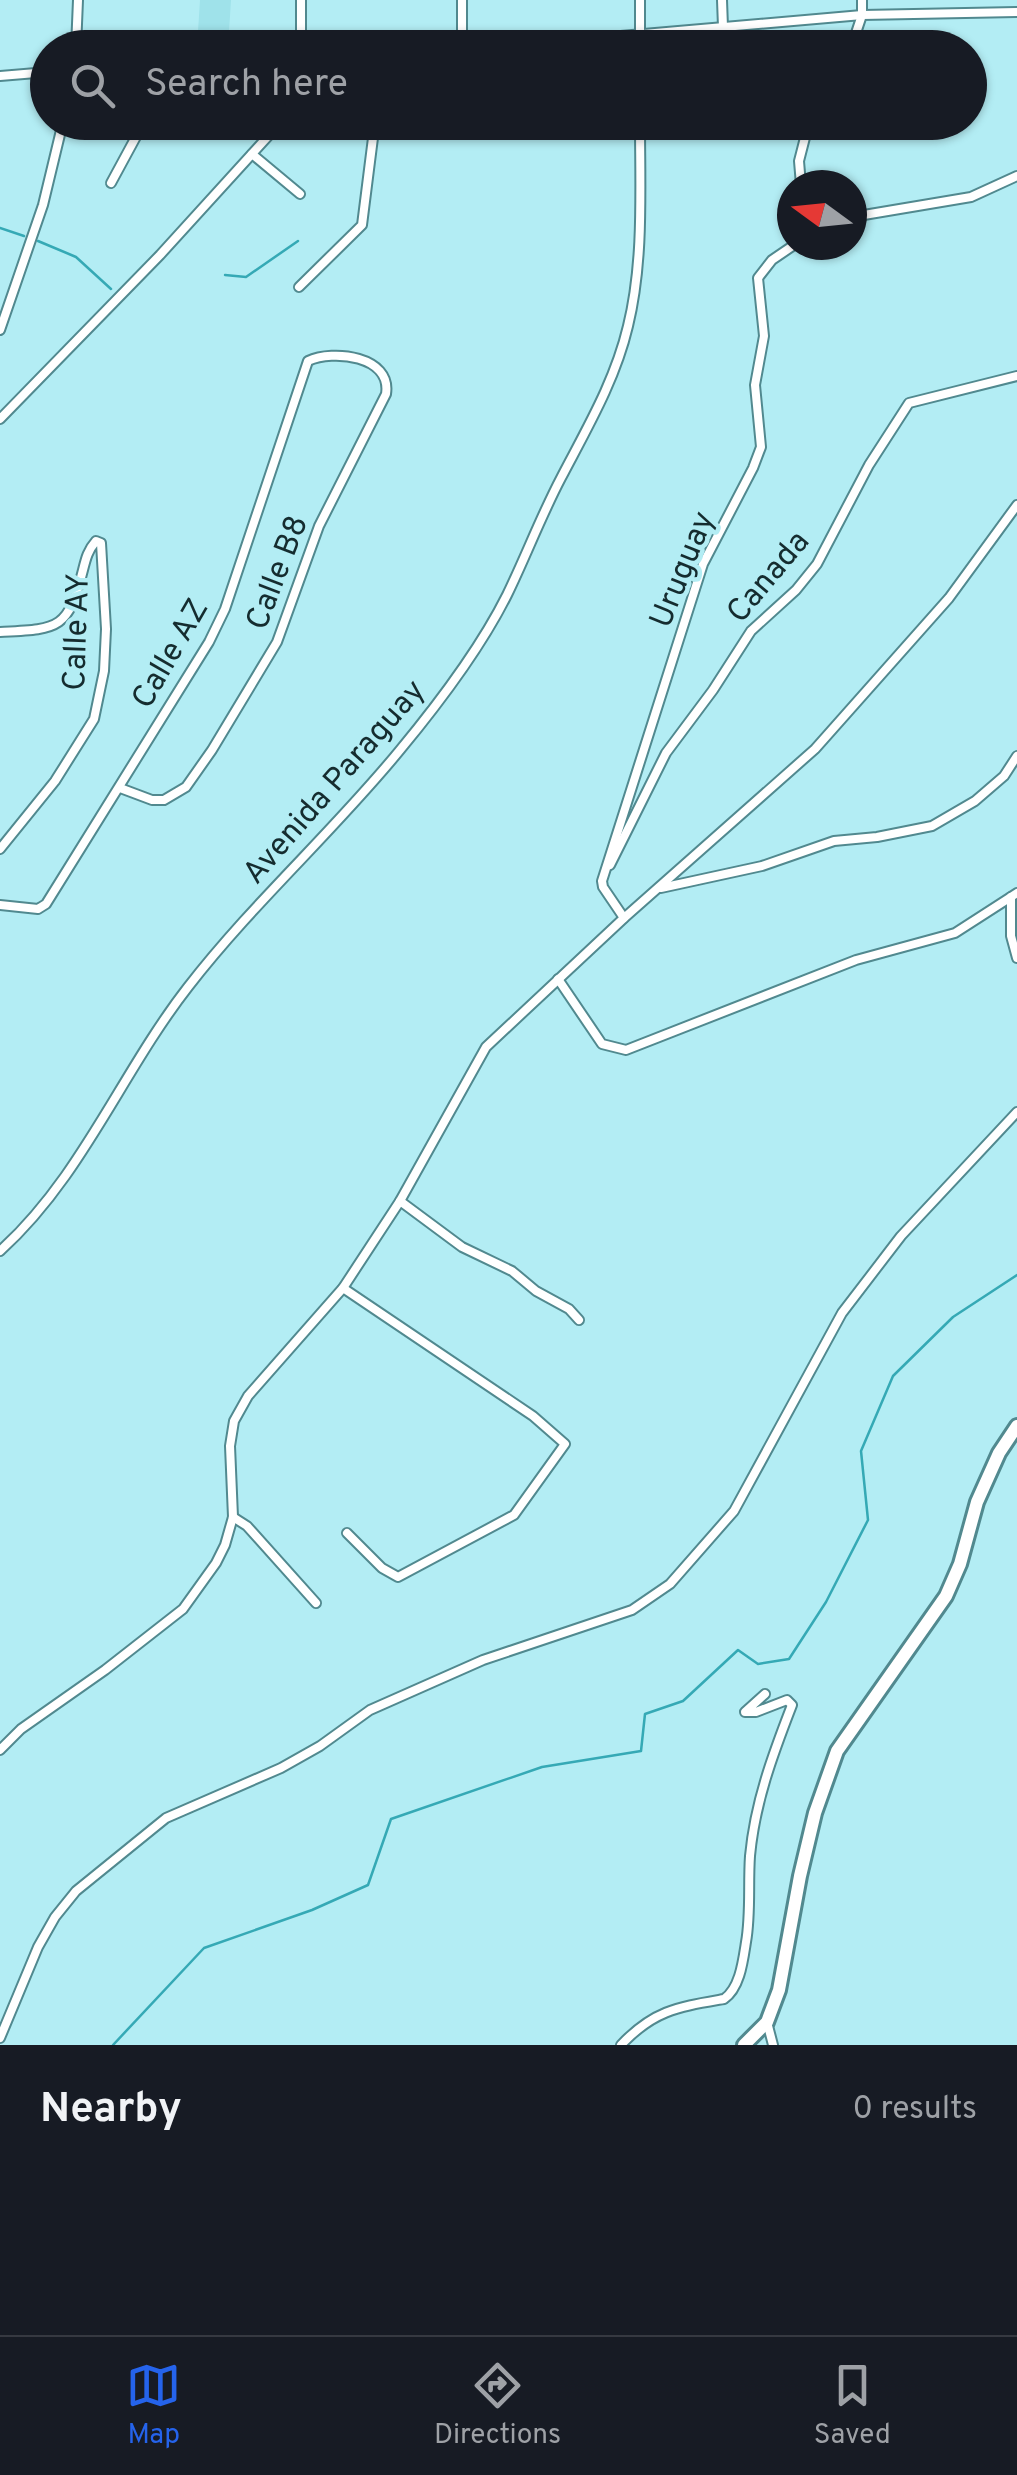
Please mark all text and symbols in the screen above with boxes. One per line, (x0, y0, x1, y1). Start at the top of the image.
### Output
search box (30, 30, 987, 140)
icon: search (65, 58, 120, 113)
text: Search here (145, 61, 348, 110)
north arrow (777, 170, 867, 260)
street label: Uruguay (642, 506, 725, 634)
street label: Calle B8 (239, 510, 319, 636)
street label: Canada (719, 524, 819, 632)
street label: Calle AY (56, 573, 100, 691)
street label: Calle AZ (124, 592, 219, 717)
street label: Avenida Paraguay (235, 672, 435, 894)
text: Nearby (40, 2084, 182, 2137)
text: 0 results (852, 2090, 977, 2130)
tab: Map (126, 2358, 181, 2454)
tab: Directions (434, 2358, 561, 2454)
tab: Saved (814, 2358, 891, 2454)

